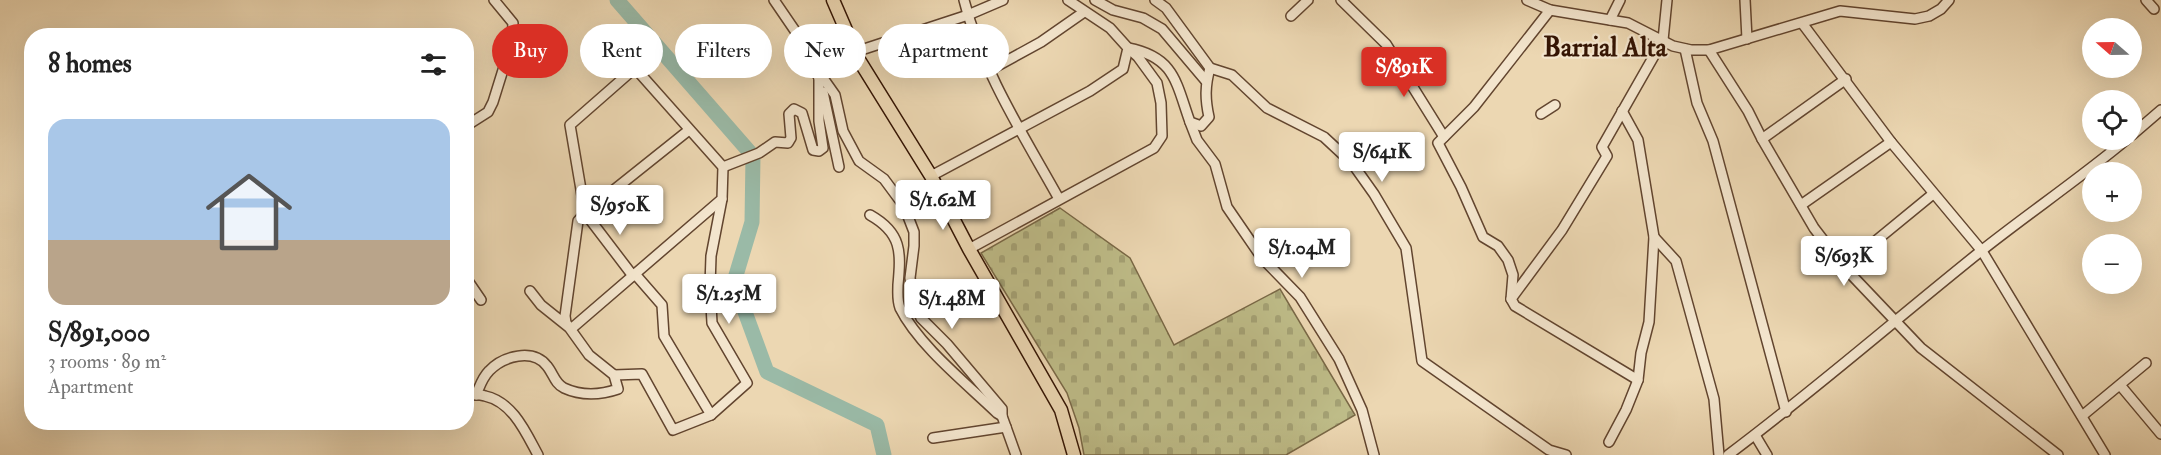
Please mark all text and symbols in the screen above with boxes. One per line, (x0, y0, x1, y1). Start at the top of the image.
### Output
north arrow (2082, 18, 2142, 78)
map controls (2082, 18, 2142, 294)
chip: Buy (492, 24, 568, 78)
chip: Rent (580, 24, 663, 78)
chip: Filters (675, 24, 772, 78)
chip: New (784, 24, 866, 78)
chip: Apartment (878, 24, 1009, 78)
district label: Barrial Alta (1543, 31, 1668, 64)
pin: S/891K (1355, 47, 1453, 98)
text: 8 homes (48, 48, 132, 80)
icon: filters (417, 48, 450, 81)
text: S/891K (1375, 54, 1433, 79)
button: locate (2082, 90, 2142, 150)
pin: S/641K (1333, 132, 1431, 183)
text: S/641K (1353, 139, 1411, 164)
icon: home (195, 158, 303, 266)
button: + (2082, 162, 2142, 222)
pin: S/1.62M (888, 180, 998, 231)
pin: S/950K (571, 185, 669, 236)
text: S/1.62M (910, 187, 976, 212)
text: S/950K (590, 192, 650, 217)
pin: S/1.04M (1247, 228, 1357, 279)
button: − (2082, 234, 2142, 294)
text: S/1.04M (1268, 235, 1336, 260)
pin: S/693K (1795, 236, 1893, 287)
text: S/693K (1815, 243, 1873, 268)
pin: S/1.25M (674, 274, 784, 325)
pin: S/1.48M (897, 279, 1007, 330)
text: S/1.25M (696, 281, 762, 306)
text: S/1.48M (918, 286, 986, 311)
text: S/891,000 (48, 317, 150, 349)
text: 3 rooms · 89 m² (48, 349, 166, 374)
text: Apartment (48, 374, 133, 399)

